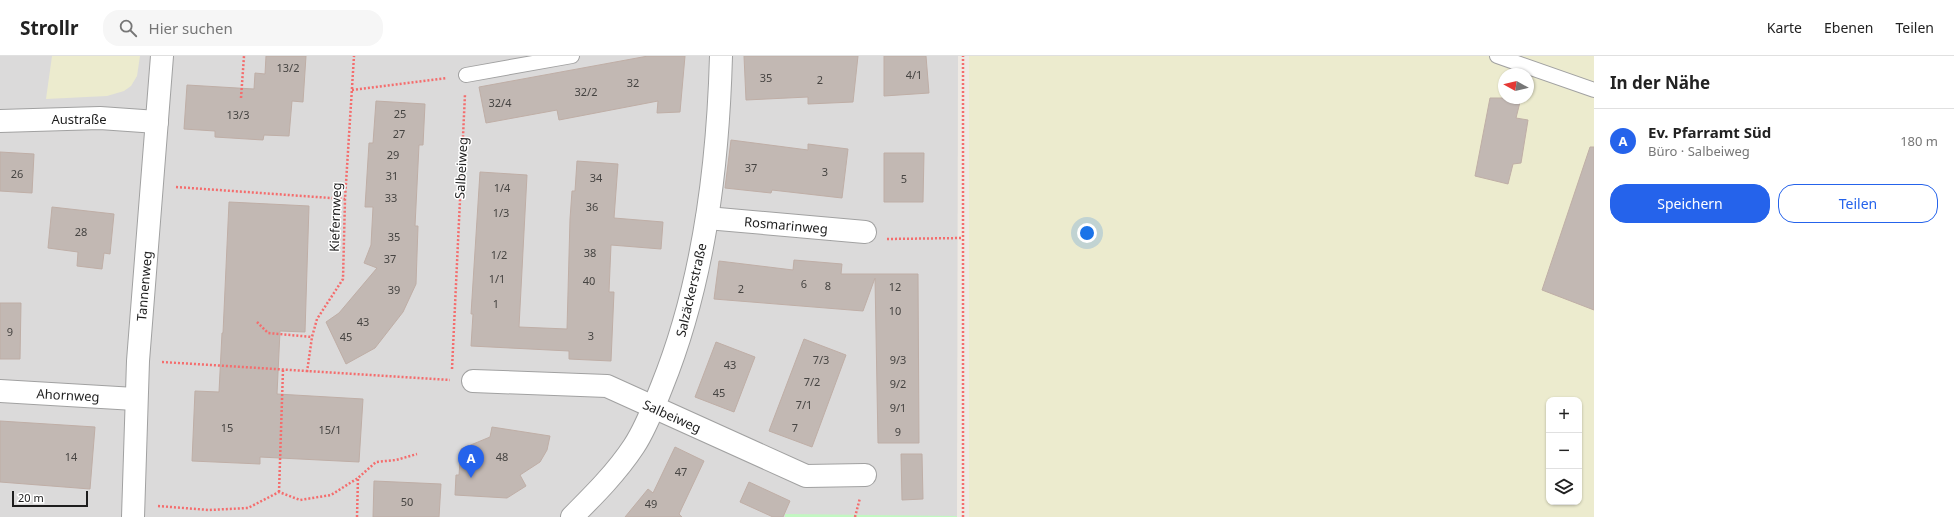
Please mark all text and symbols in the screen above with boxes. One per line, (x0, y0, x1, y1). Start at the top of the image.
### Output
search box (103, 10, 383, 46)
text: Strollr (20, 15, 79, 41)
icon: search (117, 17, 139, 39)
text: Hier suchen (149, 18, 233, 38)
text: Karte (1767, 18, 1802, 37)
text: Ebenen (1824, 18, 1874, 37)
text: Teilen (1896, 18, 1934, 37)
house number: 13/2 (277, 60, 299, 75)
house number: 4/1 (906, 67, 922, 82)
north arrow (1498, 68, 1534, 104)
house number: 35 (760, 70, 772, 85)
text: In der Nähe (1610, 71, 1710, 94)
house number: 2 (817, 72, 823, 87)
house number: 32 (627, 75, 639, 90)
house number: 32/2 (575, 84, 597, 99)
house number: 32/4 (489, 95, 512, 110)
house number: 25 (394, 106, 406, 121)
house number: 13/3 (227, 107, 249, 122)
street label: Austraße (51, 110, 107, 128)
text: Ev. Pfarramt Süd (1648, 122, 1771, 142)
house number: 27 (393, 126, 405, 141)
text: A (1619, 132, 1628, 150)
text: 180 m (1900, 132, 1938, 150)
street label: Salbeiweg (450, 137, 472, 199)
text: Büro · Salbeiweg (1648, 142, 1750, 160)
house number: 29 (387, 147, 399, 162)
house number: 37 (745, 160, 757, 175)
house number: 3 (822, 164, 828, 179)
house number: 26 (11, 166, 23, 181)
house number: 31 (386, 168, 398, 183)
house number: 34 (590, 170, 603, 185)
house number: 5 (901, 171, 907, 186)
house number: 1/4 (494, 180, 511, 195)
street label: Kiefernweg (325, 182, 345, 252)
button: Speichern (1610, 184, 1770, 223)
button: Teilen (1778, 184, 1938, 223)
house number: 33 (385, 190, 397, 205)
house number: 36 (586, 199, 598, 214)
house number: 1/3 (493, 205, 509, 220)
street label: Rosmarinweg (743, 212, 829, 238)
your location (1077, 223, 1097, 243)
house number: 28 (75, 224, 87, 239)
house number: 35 (388, 229, 400, 244)
street label: Salzäckerstraße (671, 241, 711, 339)
house number: 38 (584, 245, 596, 260)
house number: 1/2 (491, 247, 507, 262)
street label: Tannenweg (132, 250, 156, 322)
house number: 37 (384, 251, 396, 266)
house number: 1/1 (489, 271, 505, 286)
house number: 40 (583, 273, 595, 288)
house number: 6 (801, 276, 807, 291)
house number: 8 (825, 278, 831, 293)
house number: 12 (889, 279, 901, 294)
house number: 2 (738, 281, 744, 296)
house number: 39 (388, 282, 400, 297)
house number: 1 (493, 296, 499, 311)
house number: 10 (889, 303, 901, 318)
house number: 43 (357, 314, 369, 329)
house number: 9 (7, 324, 13, 339)
house number: 3 (588, 328, 594, 343)
house number: 45 (340, 329, 352, 344)
house number: 7/3 (813, 352, 829, 367)
house number: 9/3 (890, 352, 906, 367)
house number: 43 (724, 357, 736, 372)
house number: 7/2 (804, 374, 820, 389)
house number: 9/2 (890, 376, 906, 391)
street label: Ahornweg (36, 384, 100, 406)
house number: 45 (713, 385, 725, 400)
street label: Salbeiweg (640, 395, 704, 437)
house number: 7/1 (796, 397, 812, 412)
map controls (1546, 397, 1582, 505)
button: + (1546, 397, 1582, 433)
house number: 9/1 (890, 400, 906, 415)
house number: 15 (221, 420, 233, 435)
house number: 7 (792, 420, 798, 435)
house number: 15/1 (319, 422, 341, 437)
house number: 9 (895, 424, 901, 439)
button: − (1546, 433, 1582, 469)
pin: A (458, 445, 484, 478)
house number: 14 (65, 449, 78, 464)
house number: 48 (496, 449, 508, 464)
house number: 47 (675, 464, 687, 479)
button: layers (1546, 469, 1582, 505)
scale bar (12, 489, 88, 508)
text: 20 m (18, 490, 44, 505)
house number: 50 (401, 494, 413, 509)
house number: 49 (645, 496, 657, 511)

